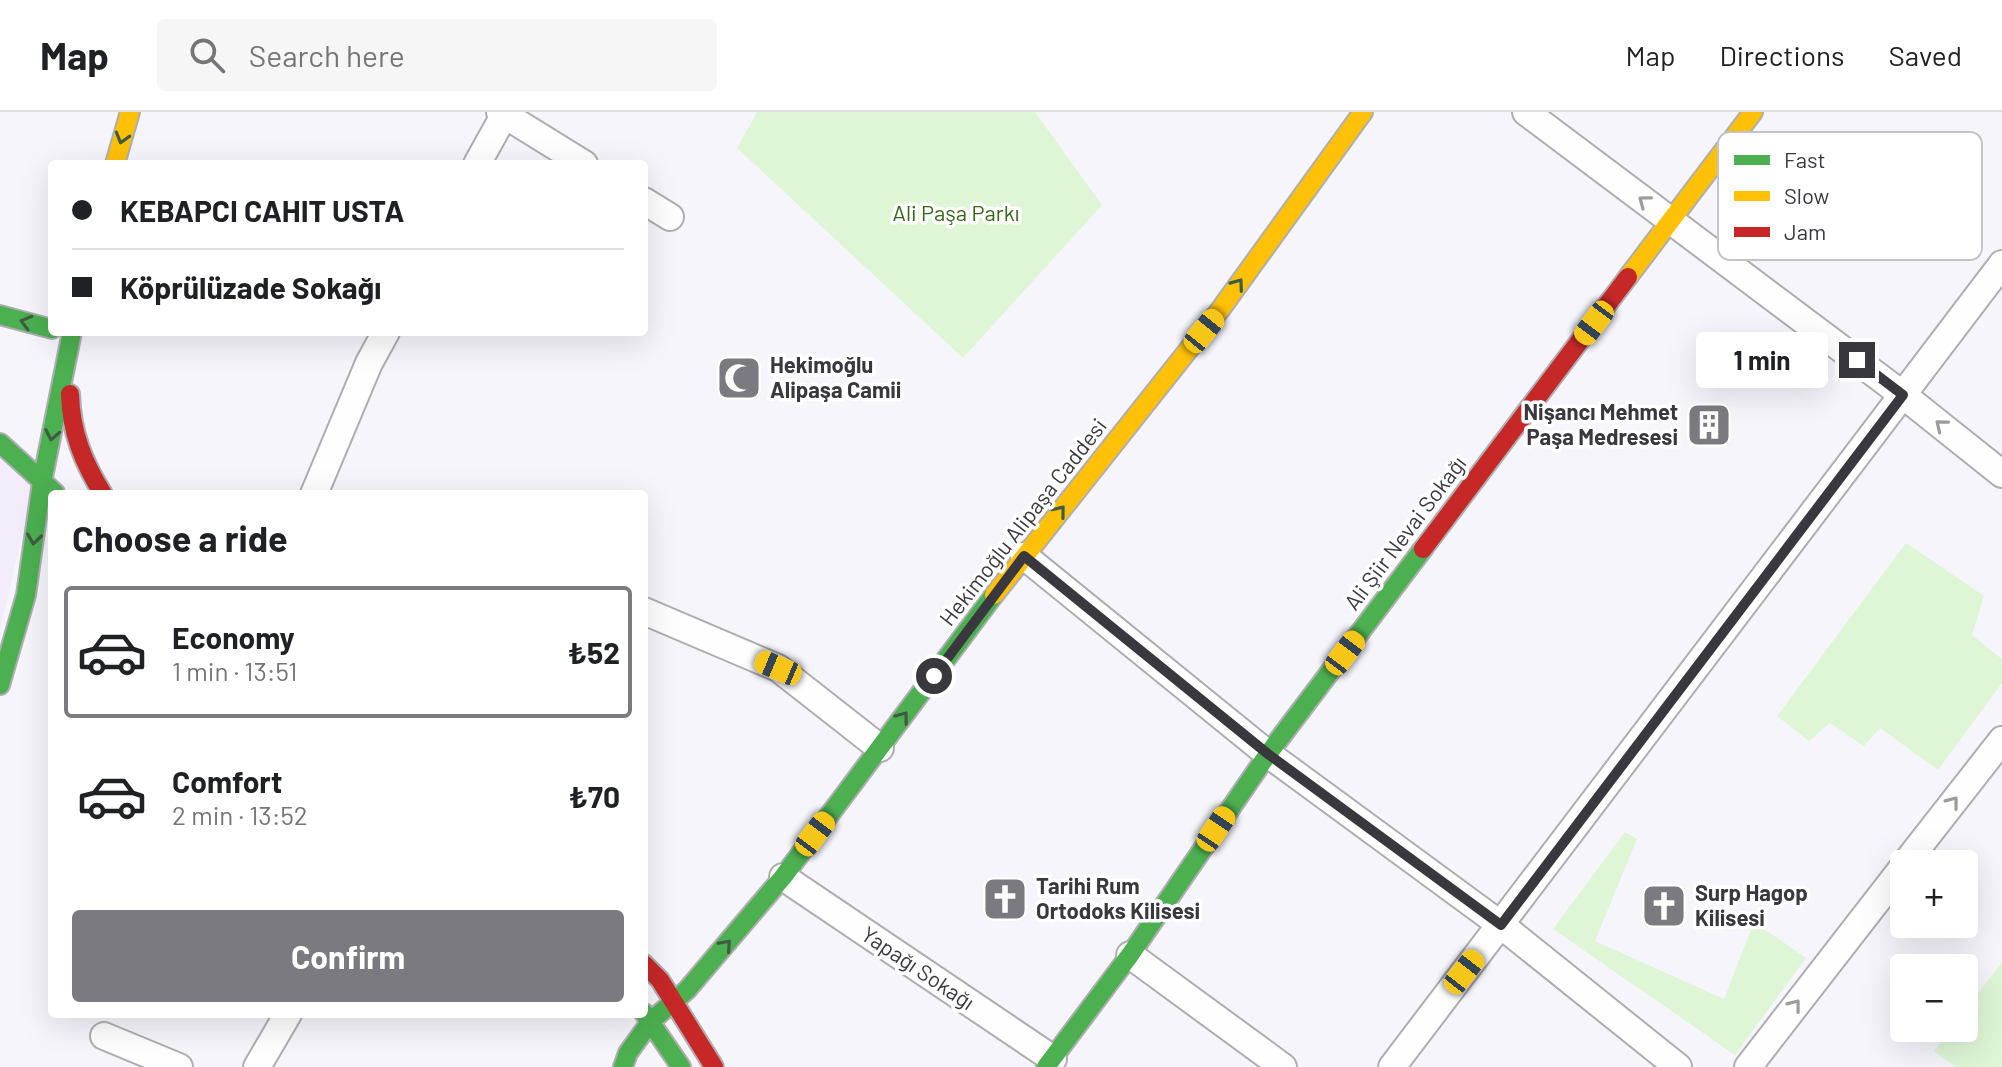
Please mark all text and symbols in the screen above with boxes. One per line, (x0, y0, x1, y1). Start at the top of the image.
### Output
search box (157, 19, 717, 91)
text: Map (40, 32, 109, 78)
icon: search (185, 33, 229, 77)
text: Search here (249, 37, 405, 73)
text: Map (1626, 38, 1675, 72)
text: Directions (1719, 38, 1845, 72)
text: Saved (1889, 38, 1962, 72)
one-way arrow (115, 131, 131, 144)
legend (1718, 132, 1982, 260)
text: Fast (1784, 146, 1826, 172)
text: Slow (1784, 182, 1829, 208)
text: KEBAPCI CAHIT USTA (120, 192, 404, 228)
one-way arrow (1638, 197, 1653, 211)
park label: Ali Paşa Parkı (893, 199, 1019, 225)
text: Jam (1784, 218, 1826, 244)
text: Köprülüzade Sokağı (120, 269, 381, 305)
one-way arrow (1229, 279, 1243, 293)
car (1570, 297, 1618, 349)
car (1180, 305, 1228, 357)
one-way arrow (20, 315, 33, 331)
callout: 1 min (1697, 332, 1829, 388)
route end (1839, 342, 1875, 378)
text: 1 min (1734, 344, 1790, 375)
place label: Hekimoğlu Alipaşa Camii (770, 351, 901, 402)
mosque icon: Hekimoğlu Alipaşa Camii (715, 354, 763, 402)
place label: Nişancı Mehmet Paşa Medresesi (1523, 398, 1678, 449)
building icon: Nişancı Mehmet Paşa Medresesi (1685, 401, 1733, 449)
street label: Hekimoğlu Alipaşa Caddesi (933, 413, 1111, 630)
one-way arrow (1935, 421, 1950, 435)
one-way arrow (44, 428, 61, 441)
street label: Ali Şiir Nevai Sokağı (1338, 450, 1471, 615)
one-way arrow (1051, 505, 1065, 520)
text: Choose a ride (72, 516, 288, 559)
one-way arrow (26, 532, 43, 545)
icon: car (76, 616, 148, 688)
text: Economy (172, 619, 295, 655)
car (1321, 627, 1369, 679)
text: ₺52 (568, 634, 620, 670)
car (751, 648, 805, 688)
text: 1 min · 13:51 (172, 655, 297, 686)
route start (916, 658, 952, 694)
one-way arrow (893, 712, 907, 726)
icon: car (76, 760, 148, 832)
text: Comfort (172, 763, 282, 799)
text: ₺70 (569, 778, 620, 814)
one-way arrow (1944, 796, 1958, 811)
text: 2 min · 13:52 (172, 799, 308, 830)
car (1193, 802, 1239, 856)
car (791, 808, 839, 860)
map controls (1890, 850, 1978, 1042)
button: + (1890, 850, 1978, 938)
place label: Tarihi Rum Ortodoks Kilisesi (1036, 872, 1200, 923)
church icon: Tarihi Rum Ortodoks Kilisesi (981, 875, 1029, 923)
place label: Surp Hagop Kilisesi (1695, 879, 1808, 930)
church icon: Surp Hagop Kilisesi (1640, 882, 1688, 930)
button: Confirm (72, 910, 624, 1002)
street label: Yapağı Sokağı (857, 920, 980, 1014)
one-way arrow (716, 939, 731, 954)
car (1440, 946, 1488, 998)
button: − (1890, 954, 1978, 1042)
one-way arrow (1786, 999, 1800, 1014)

